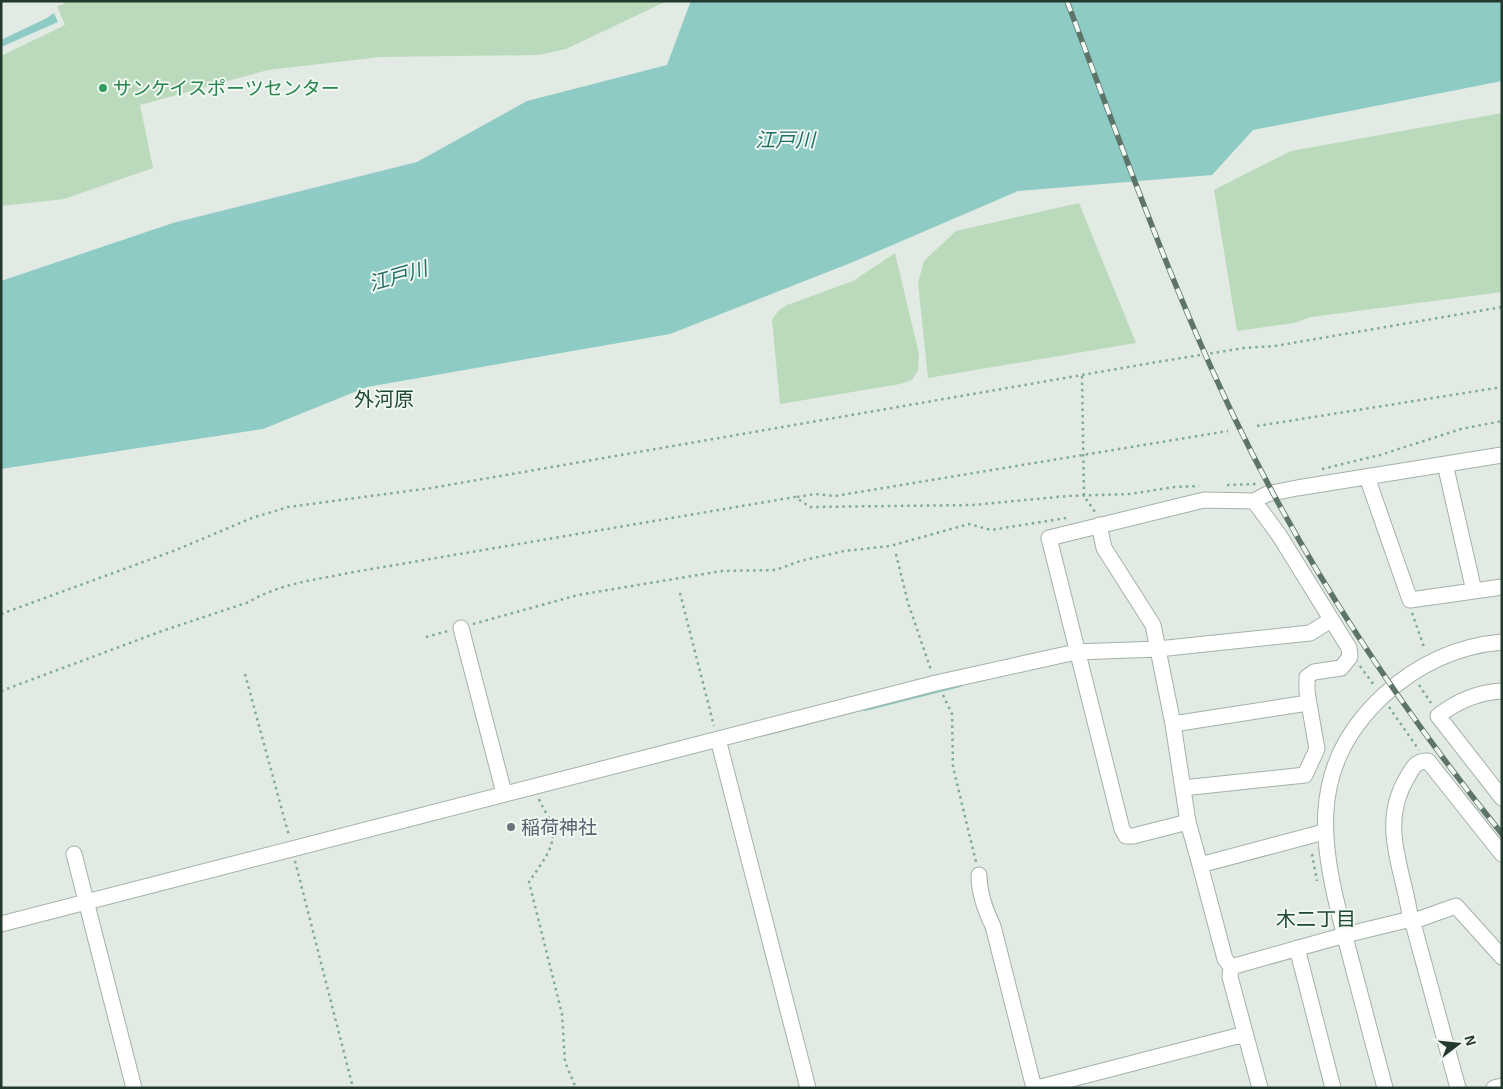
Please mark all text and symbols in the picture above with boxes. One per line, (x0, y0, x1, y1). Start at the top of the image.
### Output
place label: サンケイスポーツセンター (113, 76, 340, 99)
marker: サンケイスポーツセンター (97, 82, 109, 94)
water label: 江戸川 (755, 127, 817, 151)
water label: 江戸川 (366, 255, 432, 295)
district label: 外河原 (354, 386, 414, 410)
place label: 稲荷神社 (521, 815, 597, 838)
marker: 稲荷神社 (505, 821, 517, 833)
district label: 木二丁目 (1276, 906, 1356, 930)
north arrow (1433, 1019, 1483, 1069)
text: N (1461, 1033, 1481, 1047)

